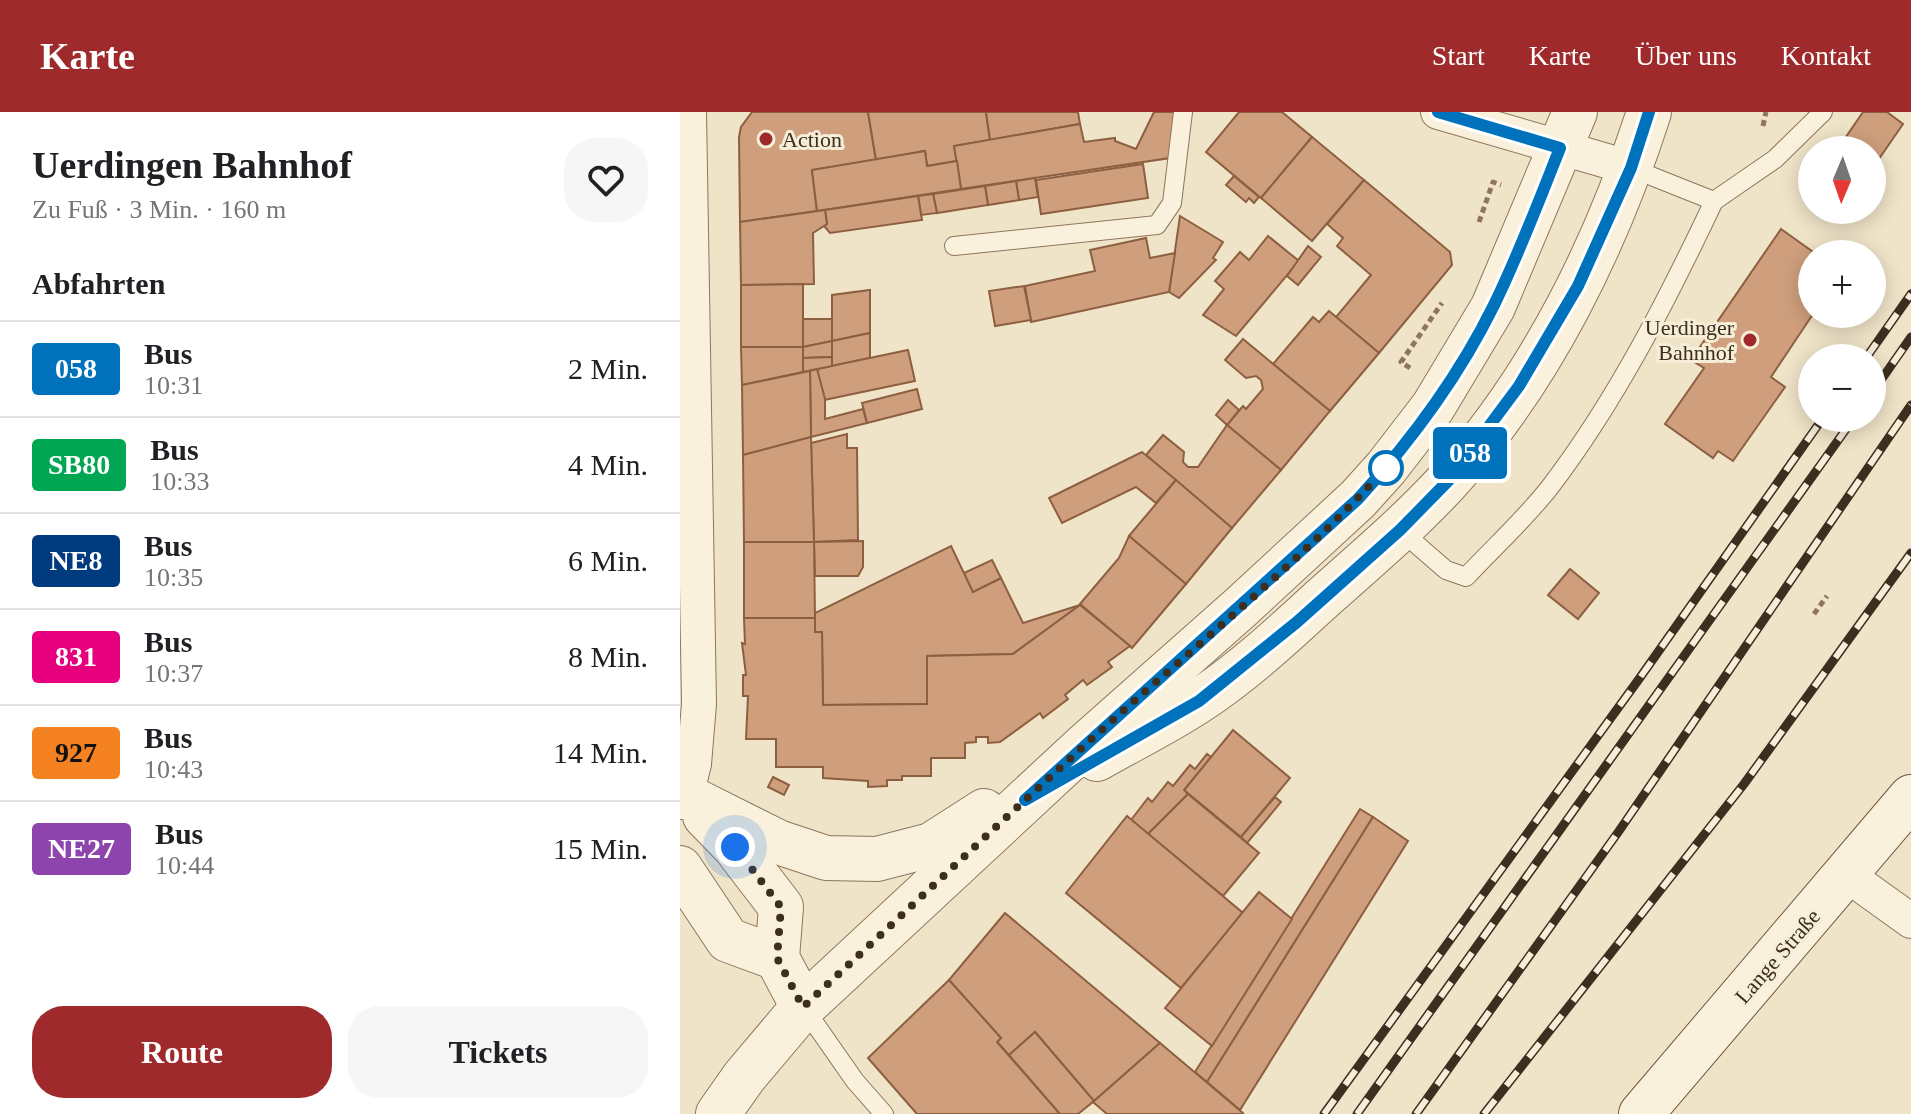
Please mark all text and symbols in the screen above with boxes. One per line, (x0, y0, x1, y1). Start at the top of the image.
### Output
text: Karte (40, 35, 135, 77)
text: Start (1432, 40, 1485, 71)
text: Karte (1529, 40, 1591, 71)
text: Über uns (1635, 40, 1737, 71)
text: Kontakt (1781, 40, 1871, 71)
place label: Action (782, 127, 842, 152)
marker: Action (757, 130, 775, 148)
north arrow (1798, 136, 1886, 224)
map controls (1798, 136, 1886, 432)
button: heart (564, 138, 648, 222)
text: Uerdingen Bahnhof (32, 144, 352, 186)
text: Zu Fuß · 3 Min. · 160 m (32, 195, 286, 224)
button: + (1798, 240, 1886, 328)
text: Abfahrten (32, 267, 165, 300)
place label: Uerdinger Bahnhof (1645, 315, 1735, 365)
marker: Uerdinger Bahnhof (1741, 331, 1759, 349)
text: Bus (144, 337, 192, 370)
button: − (1798, 344, 1886, 432)
text: 2 Min. (568, 352, 648, 385)
text: 058 (55, 353, 97, 384)
text: 10:31 (144, 371, 203, 400)
line badge: 058 (1424, 427, 1516, 479)
text: Bus (150, 433, 199, 466)
text: 058 (1449, 437, 1491, 468)
text: 4 Min. (568, 448, 648, 481)
text: SB80 (48, 449, 110, 480)
unlabelled marker (1369, 451, 1403, 485)
text: 10:33 (150, 467, 209, 496)
text: Bus (144, 529, 192, 562)
text: 6 Min. (568, 544, 648, 577)
text: NE8 (50, 545, 102, 576)
text: 10:35 (144, 563, 203, 592)
text: Bus (144, 625, 192, 658)
text: 8 Min. (568, 640, 648, 673)
text: 831 (55, 641, 97, 672)
text: 10:37 (144, 659, 203, 688)
text: Bus (144, 721, 192, 754)
text: 14 Min. (553, 736, 648, 769)
text: 927 (55, 737, 97, 768)
text: 10:43 (144, 755, 203, 784)
text: Bus (155, 817, 203, 850)
your location (715, 827, 755, 867)
text: 15 Min. (553, 832, 648, 865)
text: NE27 (48, 833, 115, 864)
text: 10:44 (155, 851, 214, 880)
street label: Lange Straße (1730, 904, 1825, 1009)
button: Route (32, 1006, 332, 1098)
button: Tickets (348, 1006, 648, 1098)

